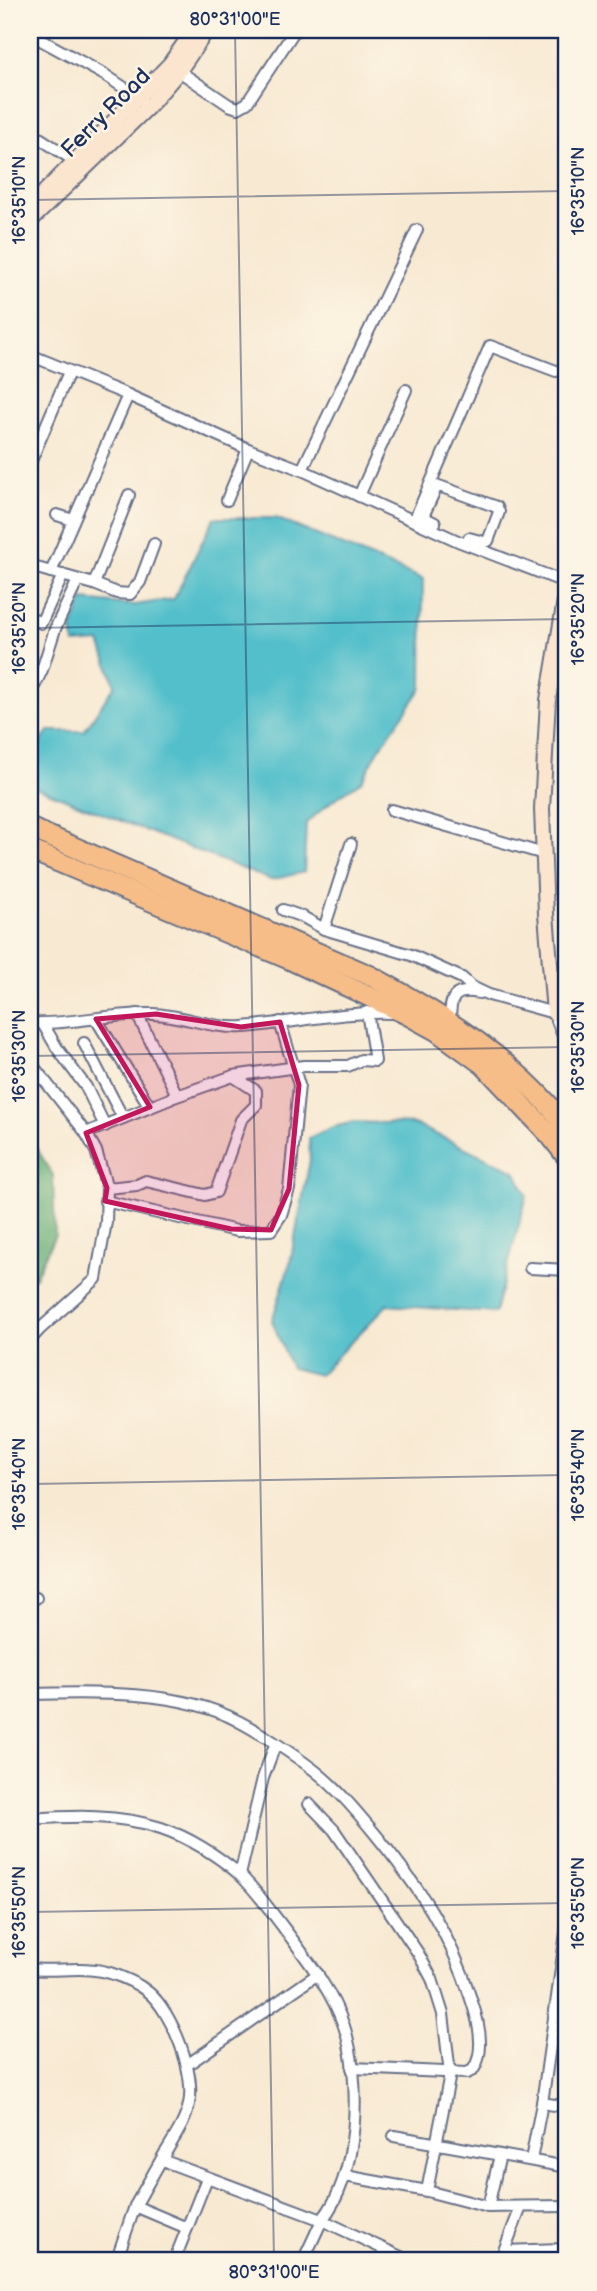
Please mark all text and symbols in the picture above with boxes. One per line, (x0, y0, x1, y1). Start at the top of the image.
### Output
text: 80°31'00"E (189, 9, 281, 30)
street label: Ferry Road (55, 62, 157, 164)
text: 16°35'10"N (568, 146, 589, 236)
text: 16°35'10"N (9, 155, 30, 245)
text: 16°35'20"N (568, 573, 589, 665)
text: 16°35'20"N (9, 582, 30, 674)
text: 16°35'30"N (568, 1000, 589, 1094)
text: 16°35'30"N (9, 1009, 30, 1103)
text: 16°35'40"N (568, 1428, 589, 1522)
text: 16°35'40"N (9, 1437, 30, 1531)
text: 16°35'50"N (568, 1857, 589, 1949)
text: 16°35'50"N (9, 1866, 30, 1958)
text: 80°31'00"E (228, 2262, 320, 2283)

